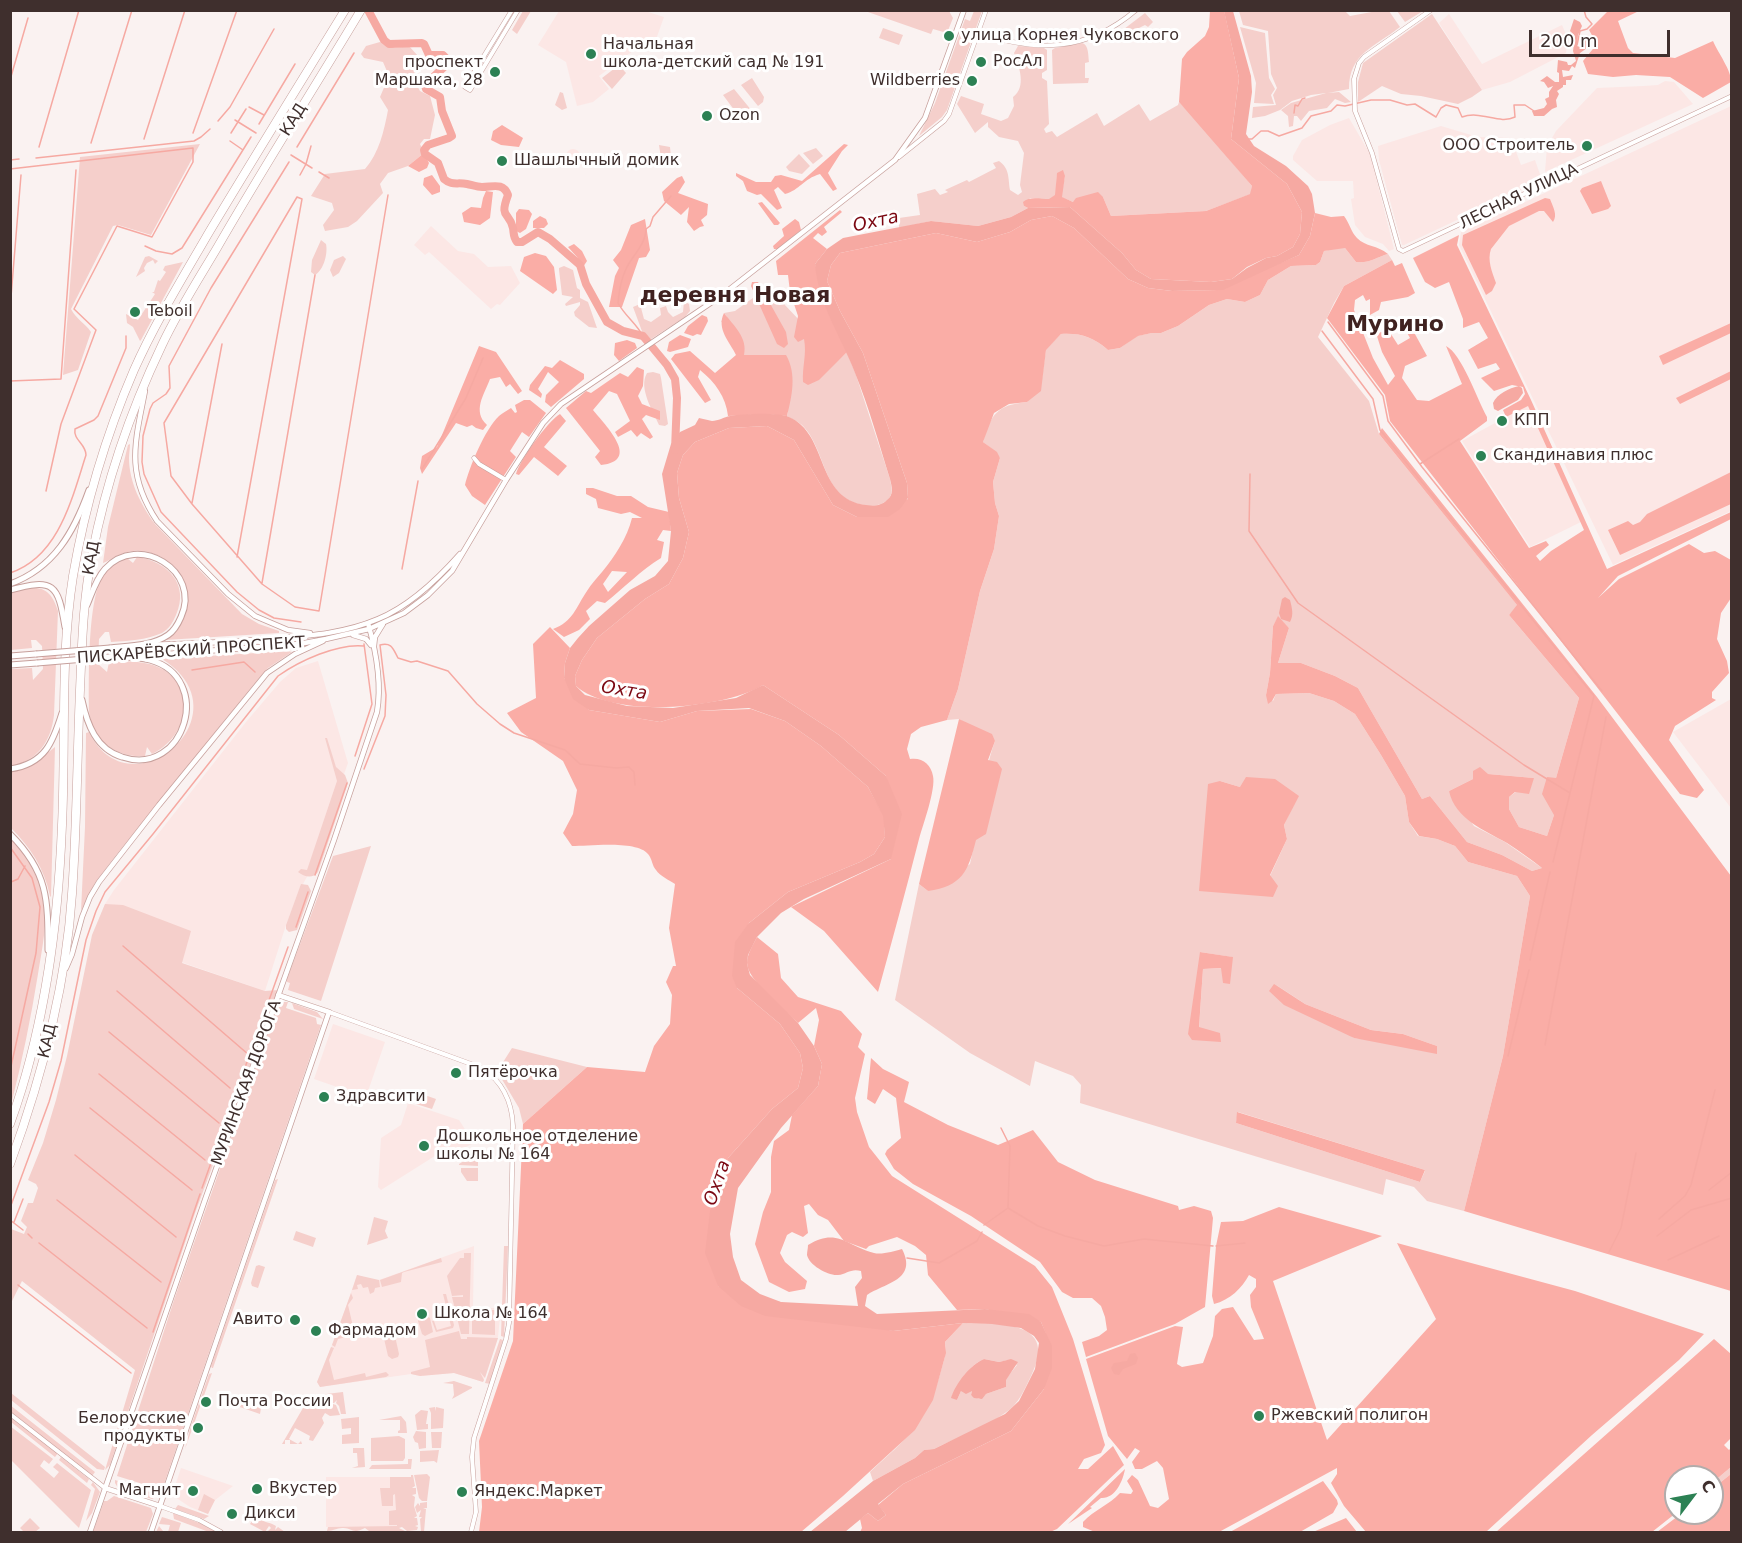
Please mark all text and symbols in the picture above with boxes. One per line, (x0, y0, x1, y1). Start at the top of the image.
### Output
scale bar (1532, 18, 1673, 56)
place label: улица Корнея Чуковского (961, 26, 1179, 46)
marker: улица Корнея Чуковского (942, 29, 956, 43)
text: 200 m (1540, 30, 1598, 51)
place label: Начальная школа-детский сад № 191 (603, 35, 824, 73)
marker: Начальная школа-детский сад № 191 (584, 47, 598, 61)
place label: РосАл (993, 52, 1042, 72)
place label: проспект Маршака, 28 (375, 53, 483, 91)
marker: РосАл (974, 55, 988, 69)
marker: проспект Маршака, 28 (488, 65, 502, 79)
place label: Wildberries (870, 71, 960, 91)
marker: Wildberries (965, 74, 979, 88)
street label: КАД (277, 100, 311, 140)
place label: Ozon (719, 106, 760, 126)
marker: Ozon (700, 109, 714, 123)
place label: ООО Строитель (1442, 136, 1575, 156)
marker: ООО Строитель (1580, 139, 1594, 153)
place label: Шашлычный домик (514, 151, 679, 171)
marker: Шашлычный домик (495, 154, 509, 168)
street label: ЛЕСНАЯ УЛИЦА (1457, 160, 1581, 234)
water label: Охта (851, 207, 901, 237)
district label: деревня Новая (640, 283, 830, 309)
place label: Teboil (147, 302, 193, 322)
marker: Teboil (128, 305, 142, 319)
district label: Мурино (1346, 312, 1444, 338)
place label: КПП (1514, 411, 1549, 431)
marker: КПП (1495, 414, 1509, 428)
place label: Скандинавия плюс (1493, 446, 1653, 466)
marker: Скандинавия плюс (1474, 449, 1488, 463)
street label: КАД (80, 539, 104, 577)
street label: ПИСКАРЁВСКИЙ ПРОСПЕКТ (76, 633, 306, 669)
water label: Охта (599, 677, 649, 705)
street label: МУРИНСКАЯ ДОРОГА (208, 998, 286, 1168)
street label: КАД (35, 1022, 61, 1060)
place label: Пятёрочка (468, 1063, 558, 1083)
marker: Пятёрочка (449, 1066, 463, 1080)
place label: Здравсити (336, 1087, 426, 1107)
marker: Здравсити (317, 1090, 331, 1104)
place label: Дошкольное отделение школы № 164 (436, 1127, 638, 1165)
marker: Дошкольное отделение школы № 164 (417, 1139, 431, 1153)
water label: Охта (700, 1158, 736, 1208)
place label: Школа № 164 (434, 1304, 548, 1324)
marker: Школа № 164 (415, 1307, 429, 1321)
place label: Авито (233, 1310, 283, 1330)
marker: Авито (288, 1313, 302, 1327)
place label: Фармадом (328, 1321, 417, 1341)
marker: Фармадом (309, 1324, 323, 1338)
place label: Почта России (218, 1392, 331, 1412)
marker: Почта России (199, 1395, 213, 1409)
place label: Ржевский полигон (1271, 1406, 1428, 1426)
place label: Белорусские продукты (78, 1409, 186, 1447)
marker: Ржевский полигон (1252, 1409, 1266, 1423)
marker: Белорусские продукты (191, 1421, 205, 1435)
north arrow (1664, 1465, 1724, 1525)
text: С (1697, 1476, 1719, 1496)
place label: Вкустер (269, 1479, 337, 1499)
place label: Магнит (119, 1481, 181, 1501)
marker: Вкустер (250, 1482, 264, 1496)
place label: Яндекс.Маркет (474, 1482, 603, 1502)
marker: Магнит (186, 1484, 200, 1498)
marker: Яндекс.Маркет (455, 1485, 469, 1499)
place label: Дикси (244, 1504, 296, 1524)
marker: Дикси (225, 1507, 239, 1521)

